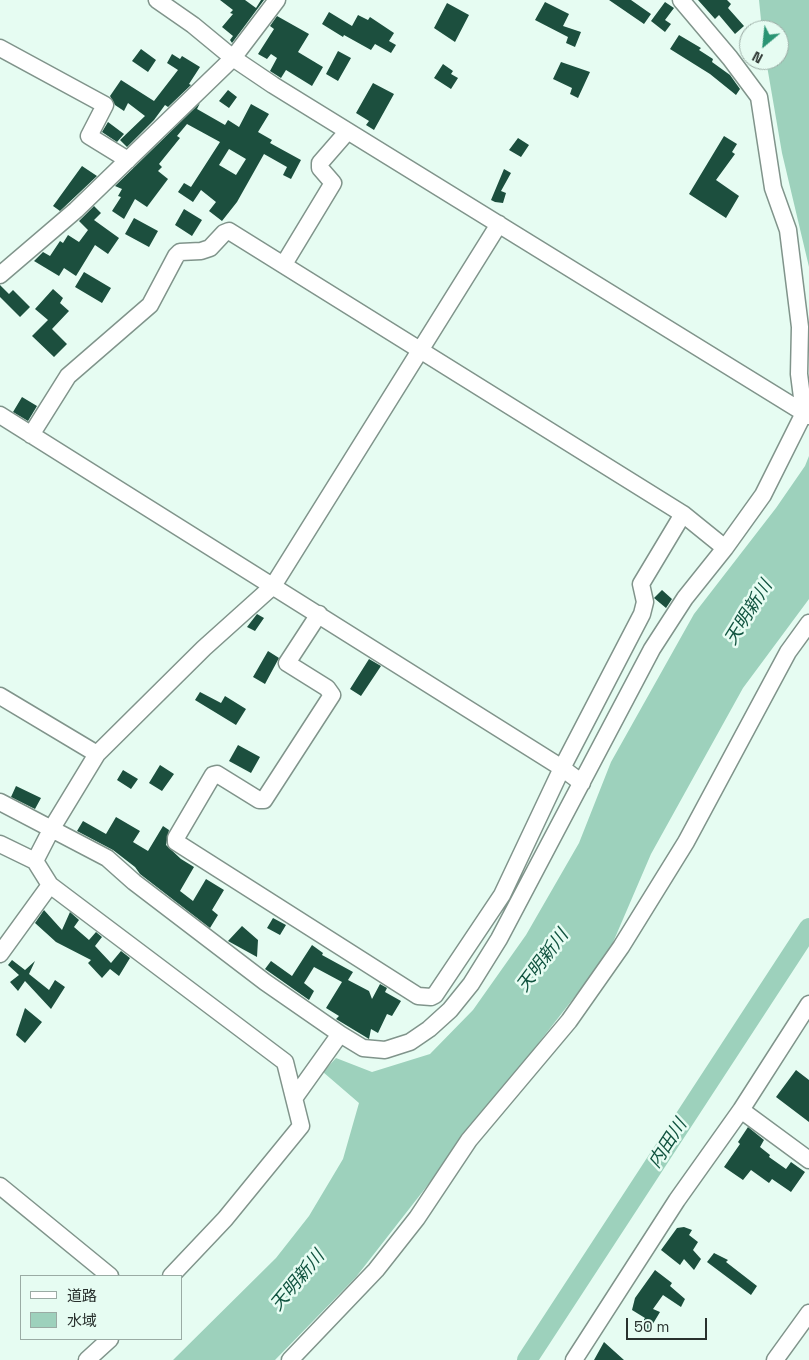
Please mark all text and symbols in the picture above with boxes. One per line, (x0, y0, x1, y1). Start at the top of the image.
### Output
north arrow (739, 20, 789, 70)
text: N (749, 47, 766, 68)
water label: 天明新川 (721, 577, 777, 649)
water label: 天明新川 (513, 926, 573, 996)
water label: 内田川 (644, 1115, 692, 1173)
water label: 天明新川 (267, 1246, 329, 1316)
legend (20, 1275, 182, 1340)
text: 道路 (67, 1286, 97, 1305)
scale bar (629, 1308, 710, 1340)
text: 水域 (67, 1311, 97, 1330)
text: 50 m (634, 1317, 669, 1336)

